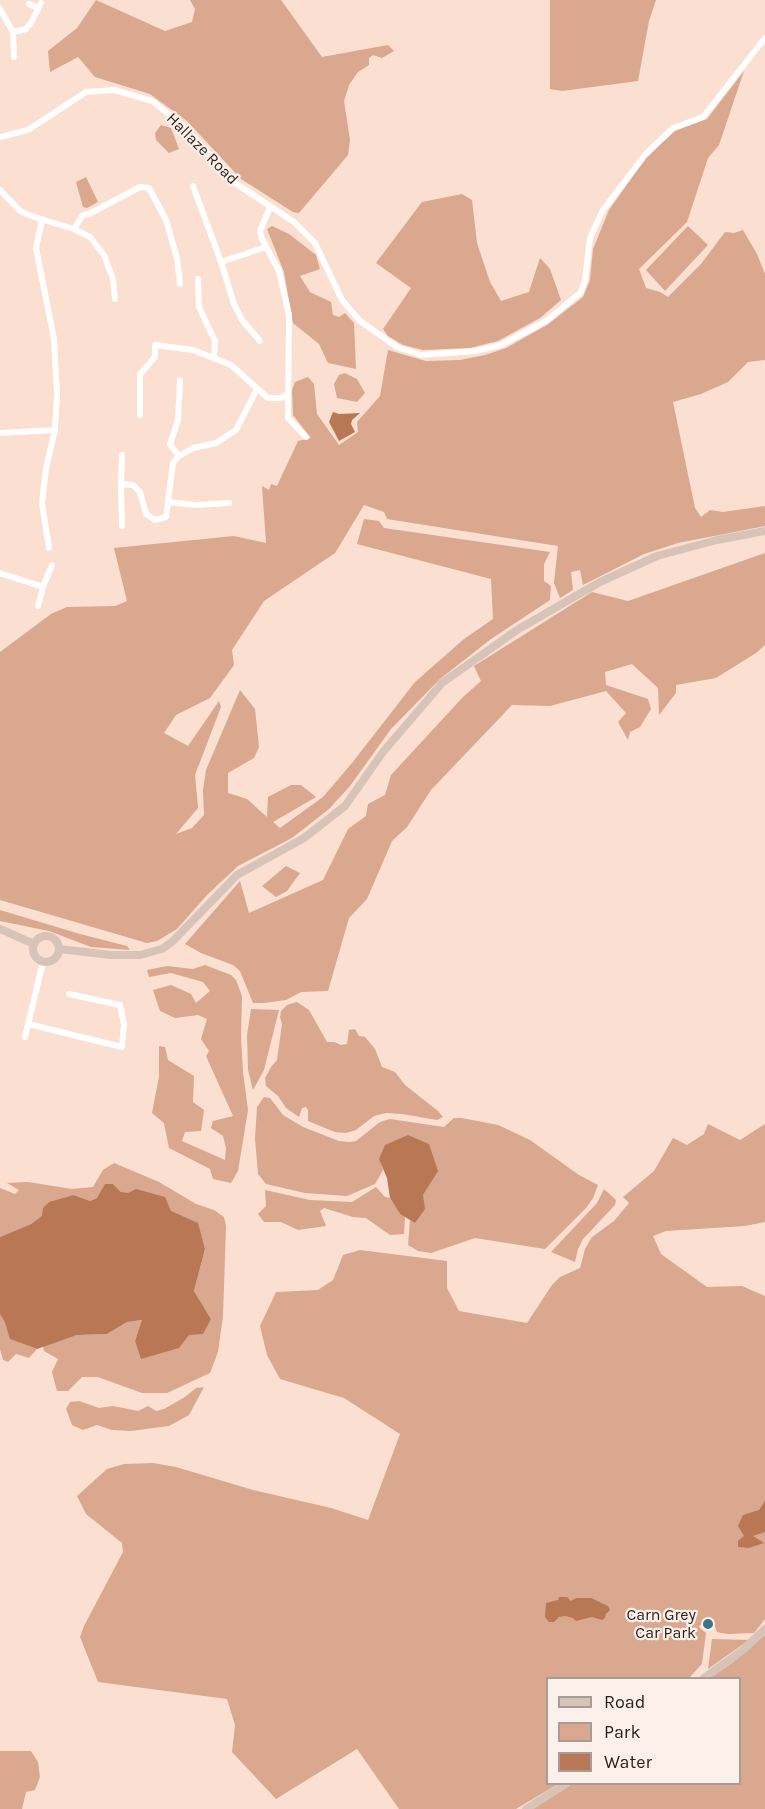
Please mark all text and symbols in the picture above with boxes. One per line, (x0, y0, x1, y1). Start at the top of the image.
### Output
street label: Hallaze Road (162, 109, 242, 189)
place label: Carn Grey Car Park (626, 1605, 696, 1643)
marker: Carn Grey Car Park (701, 1617, 715, 1631)
legend (546, 1677, 741, 1785)
text: Road (604, 1691, 645, 1713)
text: Park (604, 1721, 641, 1743)
text: Water (604, 1751, 652, 1773)

